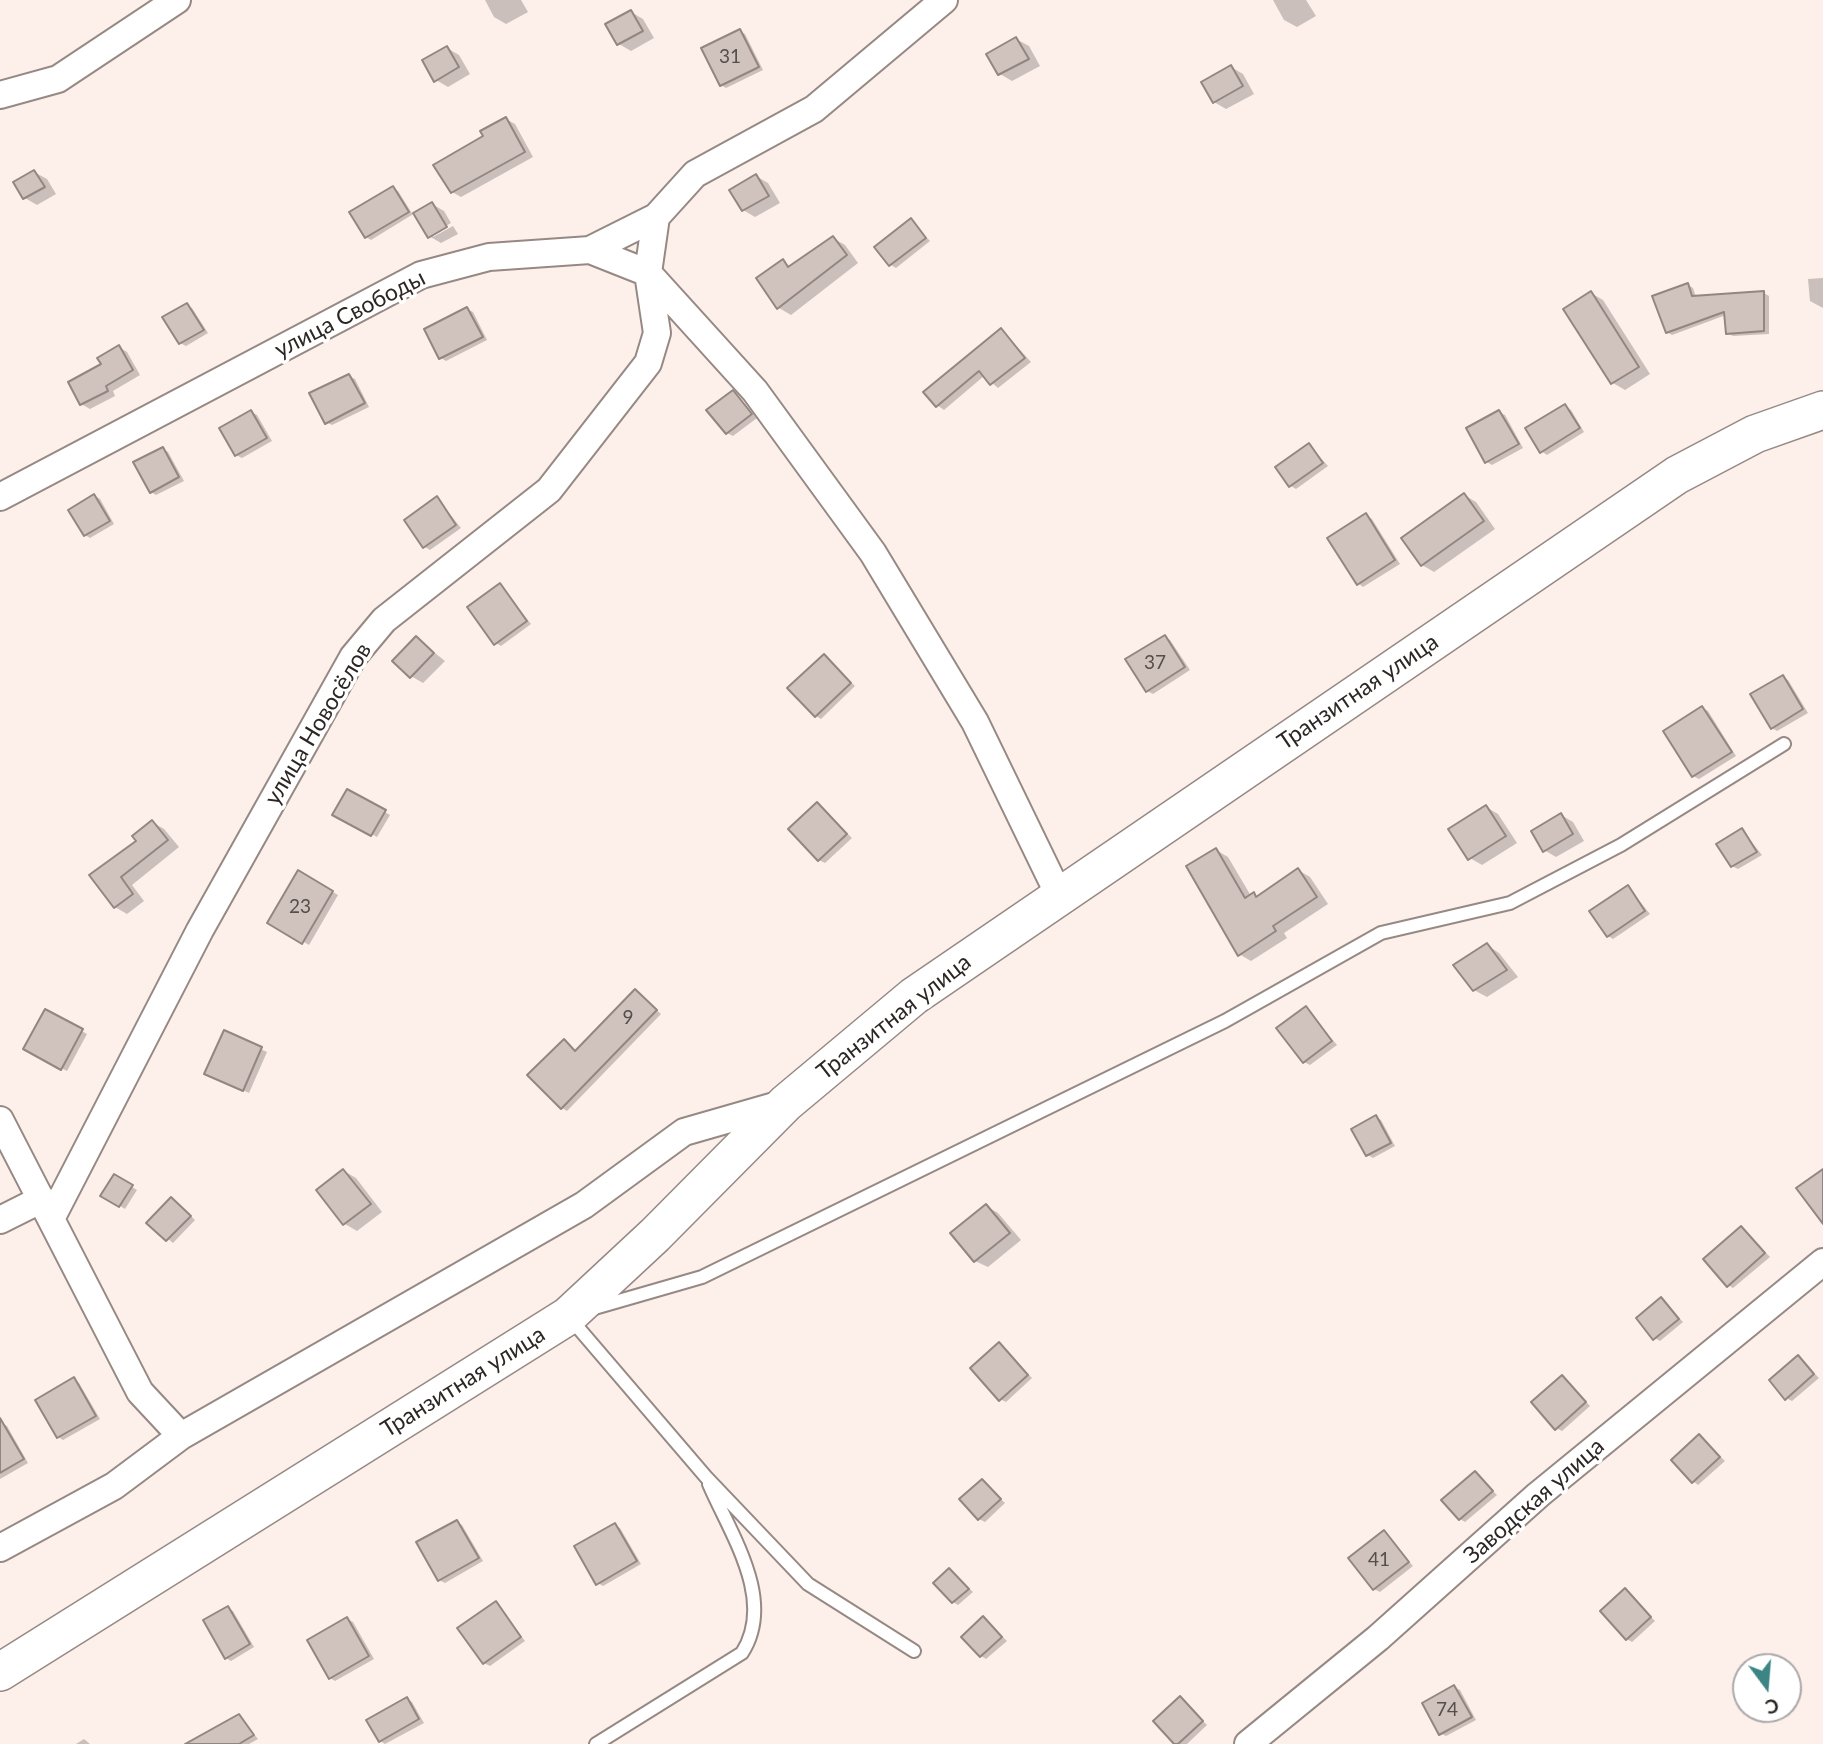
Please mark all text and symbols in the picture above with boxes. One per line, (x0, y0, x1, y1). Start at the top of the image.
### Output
house number: 31 (719, 46, 741, 68)
street label: улица Свободы (270, 264, 430, 364)
street label: Транзитная улица (1272, 628, 1444, 756)
street label: улица Новосёлов (259, 638, 377, 810)
house number: 37 (1144, 652, 1166, 674)
house number: 23 (289, 896, 311, 918)
street label: Транзитная улица (811, 948, 977, 1086)
house number: 9 (622, 1007, 634, 1029)
street label: Транзитная улица (376, 1321, 550, 1443)
street label: Заводская улица (1458, 1433, 1610, 1569)
house number: 41 (1368, 1549, 1390, 1571)
north arrow (1732, 1653, 1802, 1723)
text: С (1763, 1694, 1782, 1720)
house number: 74 (1436, 1699, 1458, 1721)

